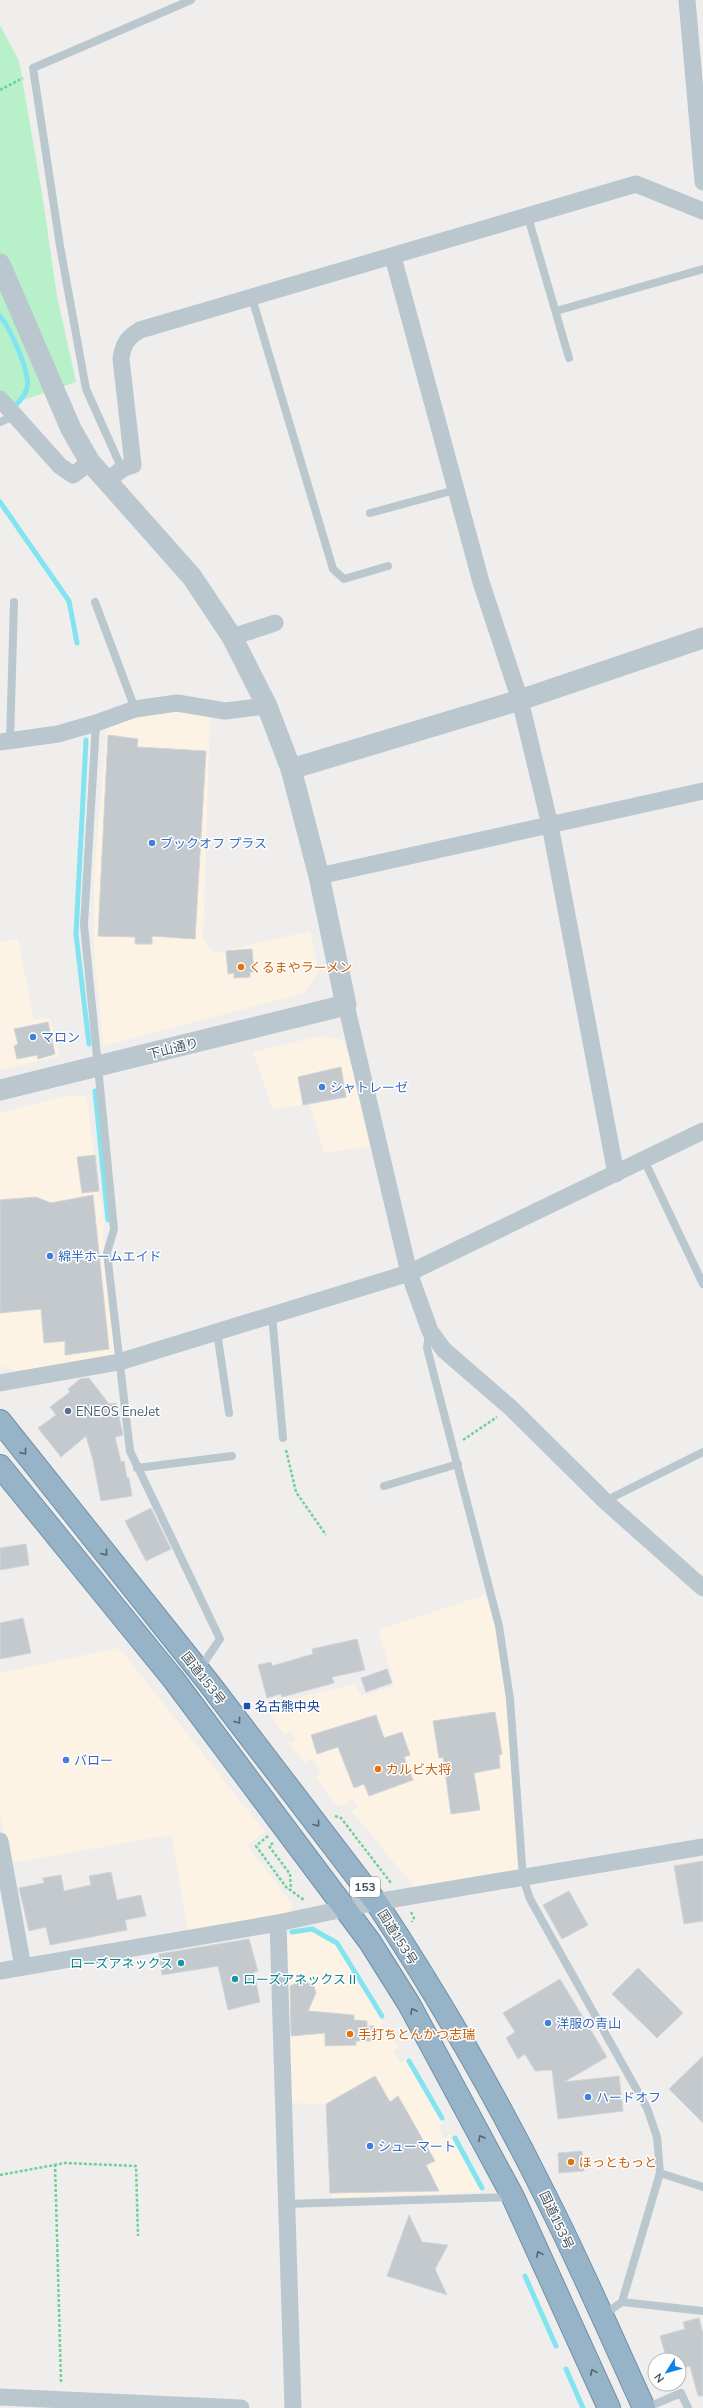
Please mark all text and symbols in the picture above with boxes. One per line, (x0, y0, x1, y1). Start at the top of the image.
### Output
place label: ブックオフ プラス (160, 835, 267, 853)
marker: ブックオフ プラス (147, 838, 157, 848)
place label: くるまやラーメン (249, 959, 352, 977)
marker: くるまやラーメン (236, 962, 246, 972)
place label: マロン (41, 1029, 80, 1047)
marker: マロン (28, 1032, 38, 1042)
street label: 下山通り (146, 1034, 201, 1064)
place label: シャトレーゼ (330, 1079, 408, 1097)
marker: シャトレーゼ (317, 1082, 327, 1092)
place label: 綿半ホームエイド (58, 1248, 162, 1266)
marker: 綿半ホームエイド (45, 1251, 55, 1261)
place label: ENEOS EneJet (76, 1403, 160, 1421)
marker: ENEOS EneJet (63, 1406, 73, 1416)
one-way arrow (20, 1447, 27, 1454)
one-way arrow (101, 1549, 108, 1556)
street label: 国道153号 (177, 1648, 230, 1709)
place label: 名古熊中央 (255, 1698, 320, 1716)
marker: 名古熊中央 (242, 1701, 252, 1711)
one-way arrow (233, 1717, 240, 1724)
place label: バロー (74, 1752, 113, 1770)
marker: バロー (61, 1755, 71, 1765)
place label: カルビ大将 (386, 1761, 451, 1779)
marker: カルビ大将 (373, 1764, 383, 1774)
one-way arrow (312, 1820, 319, 1827)
road number: 153 (350, 1877, 380, 1897)
street label: 国道153号 (373, 1906, 421, 1969)
place label: ローズアネックス (70, 1955, 173, 1973)
marker: ローズアネックス (176, 1958, 186, 1968)
place label: ローズアネックスⅡ (243, 1971, 359, 1989)
marker: ローズアネックスⅡ (230, 1974, 240, 1984)
one-way arrow (410, 2008, 417, 2015)
place label: 洋服の青山 (556, 2015, 621, 2033)
marker: 洋服の青山 (543, 2018, 553, 2028)
place label: 手打ちとんかつ志瑞 (358, 2026, 475, 2044)
marker: 手打ちとんかつ志瑞 (345, 2029, 355, 2039)
place label: ハードオフ (596, 2089, 661, 2107)
marker: ハードオフ (583, 2092, 593, 2102)
one-way arrow (479, 2135, 486, 2142)
place label: シューマート (378, 2138, 456, 2156)
marker: シューマート (365, 2141, 375, 2151)
place label: ほっともっと (579, 2154, 657, 2172)
marker: ほっともっと (566, 2157, 576, 2167)
street label: 国道153号 (535, 2188, 577, 2253)
one-way arrow (536, 2251, 544, 2258)
north arrow (647, 2352, 687, 2392)
one-way arrow (590, 2369, 598, 2377)
text: N (651, 2370, 668, 2386)

